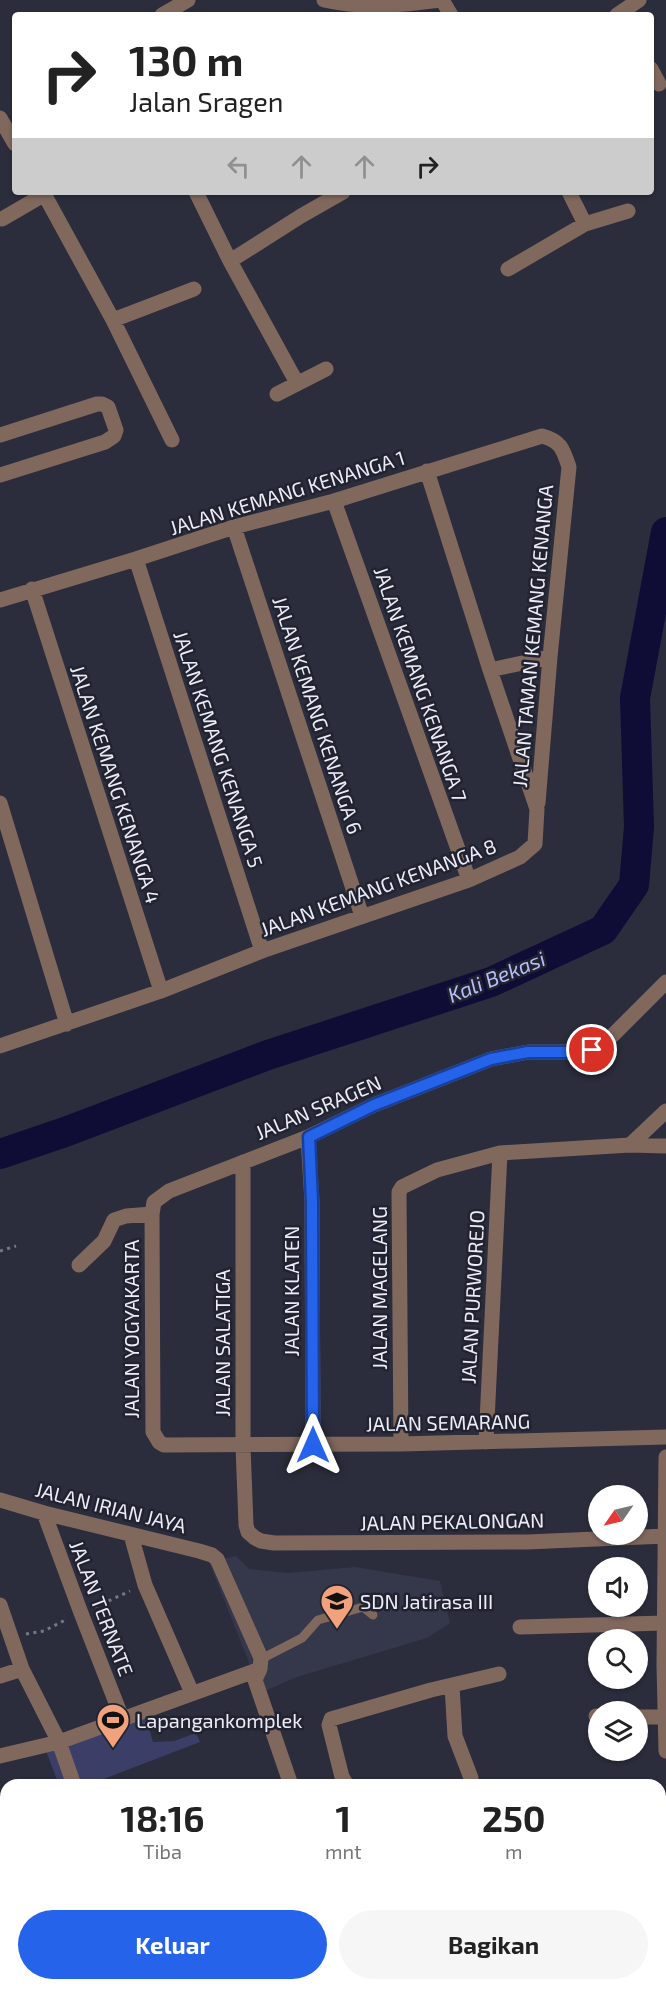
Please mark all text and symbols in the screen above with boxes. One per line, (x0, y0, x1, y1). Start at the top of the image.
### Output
text: 130 m (129, 34, 244, 84)
icon: right (30, 36, 108, 114)
text: Jalan Sragen (129, 85, 284, 117)
icon: left (222, 150, 255, 183)
icon: ahead (285, 150, 318, 183)
icon: ahead (348, 150, 381, 183)
icon: right (411, 150, 444, 183)
street label: JALAN KEMANG KENANGA 1 (166, 445, 408, 539)
street label: JALAN TAMAN KEMANG KENANGA (507, 483, 557, 788)
street label: JALAN KEMANG KENANGA 7 (369, 563, 473, 805)
street label: JALAN KEMANG KENANGA 6 (268, 593, 368, 837)
street label: JALAN KEMANG KENANGA 5 (169, 627, 269, 871)
street label: JALAN KEMANG KENANGA 4 (66, 662, 166, 906)
street label: JALAN KEMANG KENANGA 8 (257, 833, 499, 941)
water label: Kali Bekasi (444, 945, 548, 1007)
pin (566, 1024, 617, 1075)
icon: arrive (575, 1033, 608, 1066)
street label: JALAN SRAGEN (251, 1070, 385, 1144)
street label: JALAN MAGELANG (367, 1206, 391, 1370)
street label: JALAN PURWOREJO (455, 1209, 489, 1385)
street label: JALAN KLATEN (279, 1226, 303, 1356)
street label: JALAN YOGYAKARTA (119, 1239, 143, 1418)
street label: JALAN SALATIGA (210, 1269, 234, 1417)
street label: JALAN SEMARANG (366, 1409, 530, 1435)
position arrow (281, 1413, 345, 1477)
street label: JALAN IRIAN JAYA (33, 1477, 190, 1538)
north arrow (588, 1485, 648, 1545)
map controls (588, 1485, 648, 1761)
street label: JALAN PEKALONGAN (360, 1507, 544, 1535)
street label: JALAN TERNATE (65, 1537, 139, 1679)
button: sound (588, 1557, 648, 1617)
school or university icon: SDN Jatirasa III (319, 1583, 355, 1630)
place label: SDN Jatirasa III (360, 1589, 493, 1613)
button: search (588, 1629, 648, 1689)
button: layers (588, 1701, 648, 1761)
sports icon: Lapangankomplek (95, 1702, 131, 1749)
place label: Lapangankomplek (136, 1708, 302, 1732)
text: 18:16 (120, 1796, 204, 1839)
text: 1 (335, 1796, 351, 1839)
text: 250 (482, 1796, 546, 1839)
text: Tiba (143, 1839, 182, 1863)
text: mnt (325, 1839, 362, 1863)
text: m (505, 1839, 523, 1863)
button: Keluar (18, 1910, 327, 1979)
button: Bagikan (339, 1910, 648, 1979)

